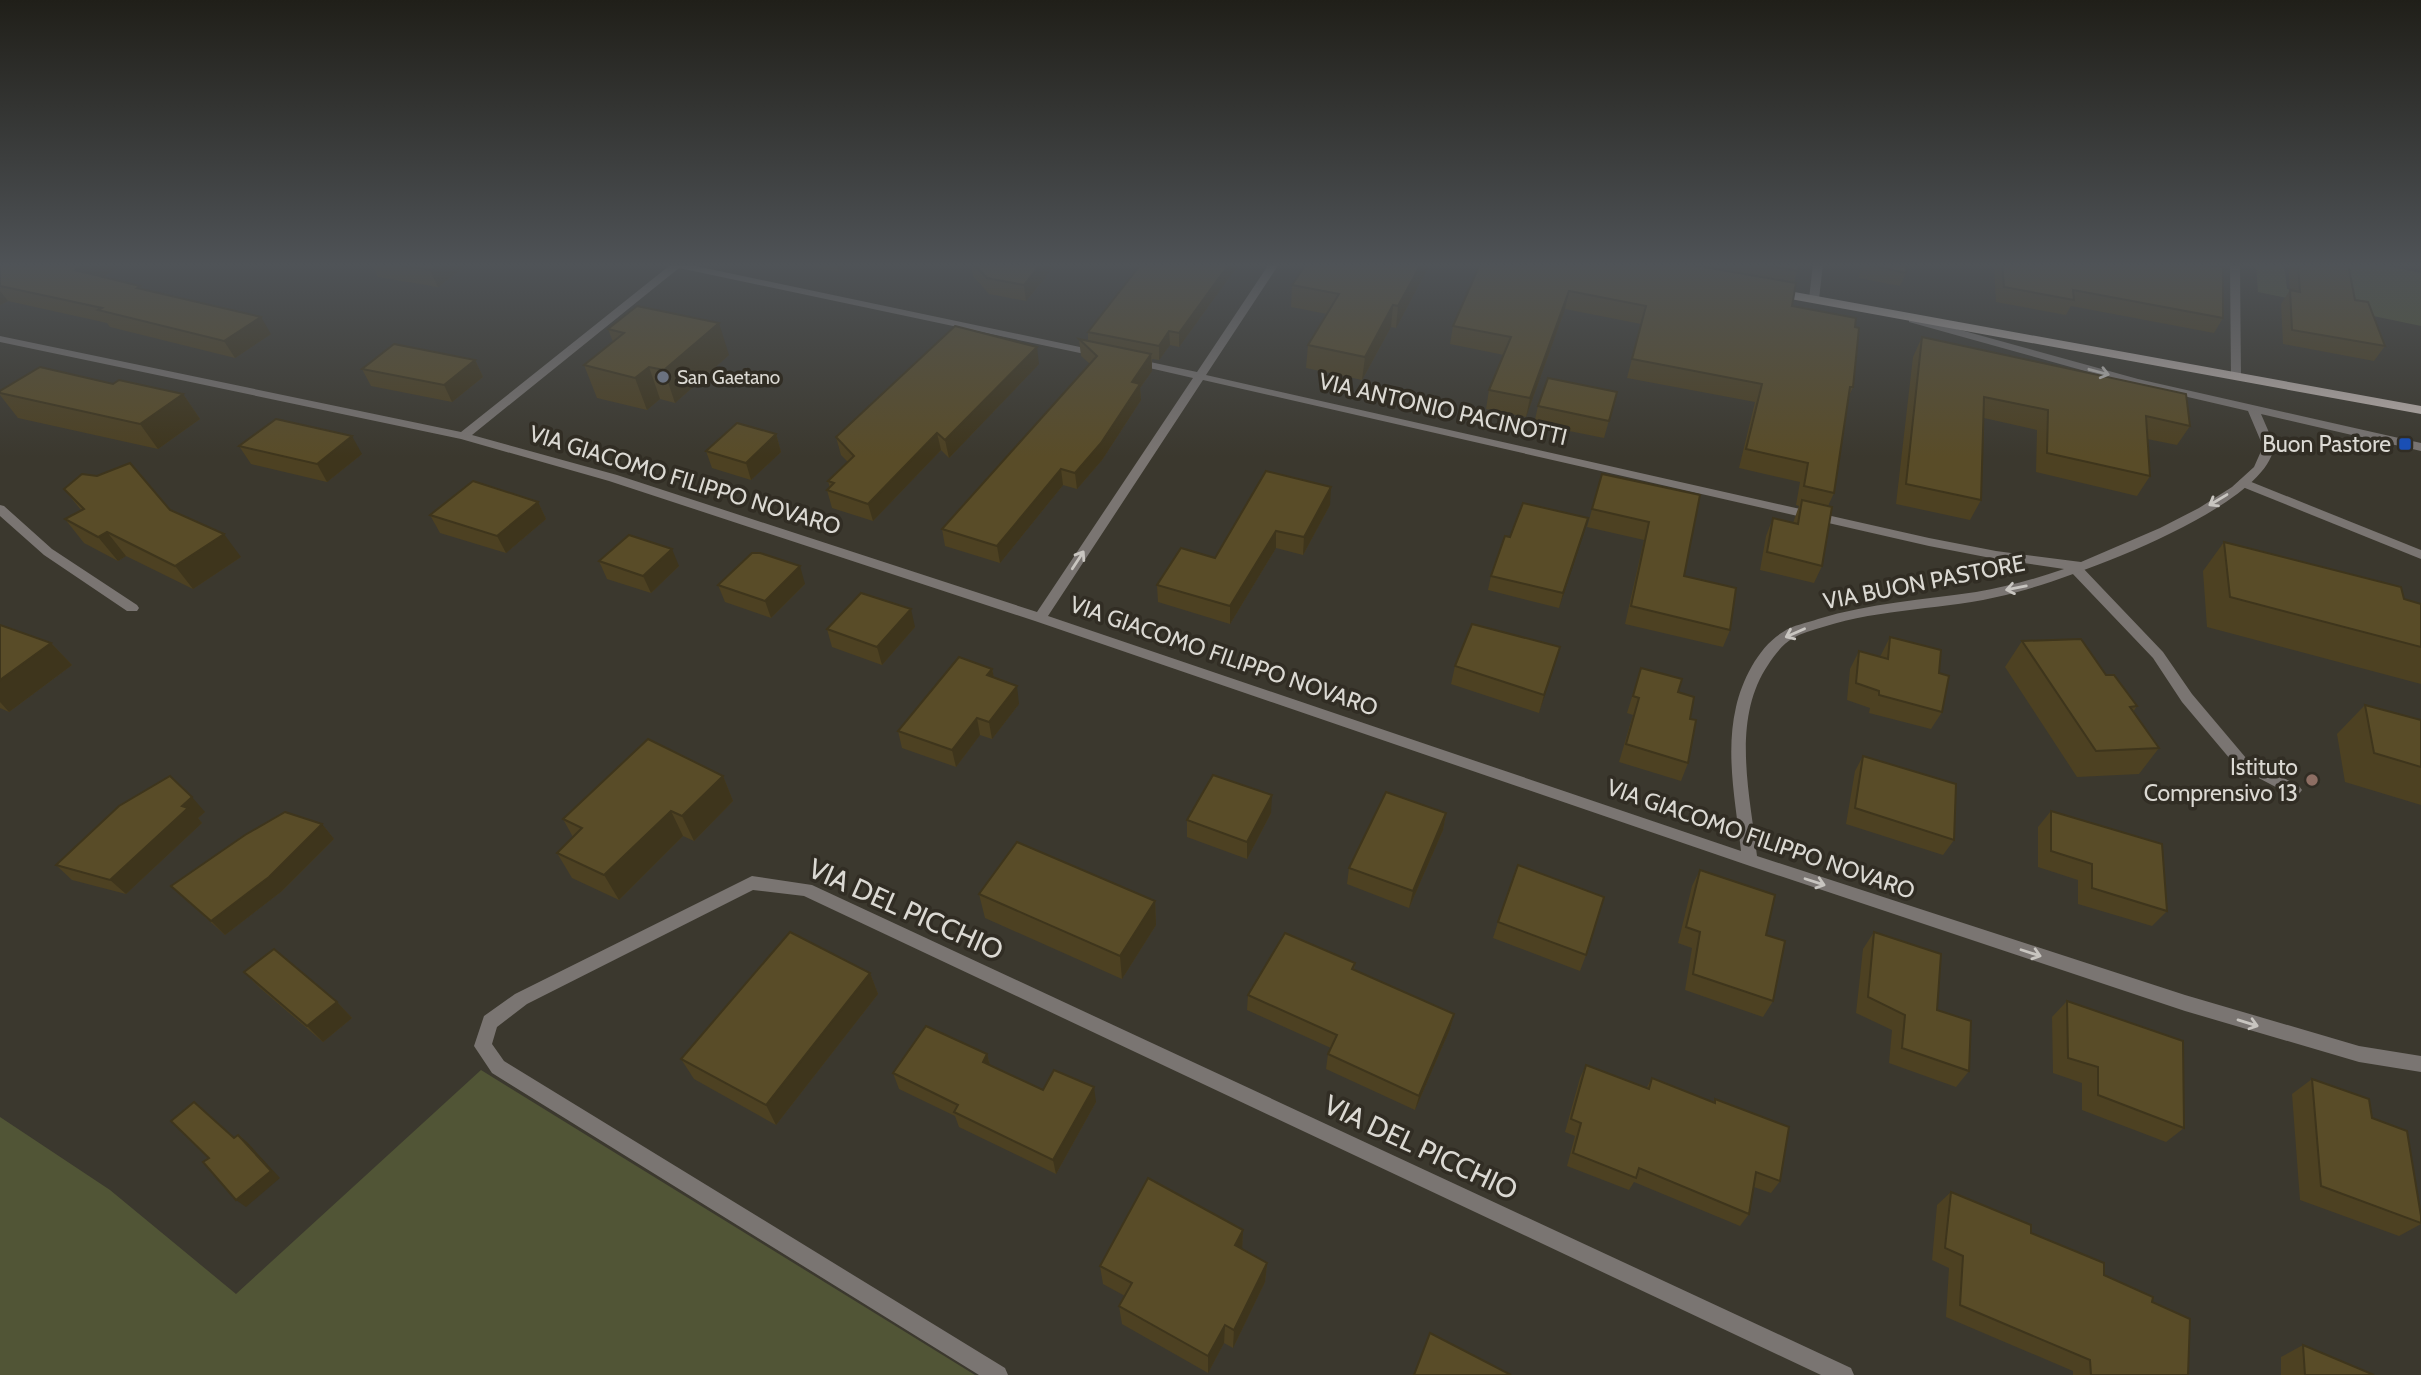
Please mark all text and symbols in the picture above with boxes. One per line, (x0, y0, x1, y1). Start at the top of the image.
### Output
place label: San Gaetano (677, 366, 780, 389)
one-way arrow (2088, 366, 2110, 379)
street label: VIA ANTONIO PACINOTTI (1316, 367, 1570, 451)
marker: San Gaetano (655, 369, 671, 385)
street label: VIA GIACOMO FILIPPO NOVARO (526, 419, 844, 541)
place label: Buon Pastore (2262, 430, 2391, 458)
marker: Buon Pastore (2397, 436, 2413, 452)
one-way arrow (2208, 494, 2228, 508)
street label: VIA BUON PASTORE (1821, 549, 2027, 615)
one-way arrow (1071, 551, 1085, 571)
one-way arrow (2005, 582, 2028, 595)
street label: VIA GIACOMO FILIPPO NOVARO (1066, 590, 1382, 722)
one-way arrow (1785, 627, 1806, 640)
place label: Istituto Comprensivo 13 (2144, 753, 2298, 807)
marker: Istituto Comprensivo 13 (2304, 772, 2320, 788)
street label: VIA GIACOMO FILIPPO NOVARO (1603, 773, 1919, 905)
street label: VIA DEL PICCHIO (803, 851, 1009, 967)
one-way arrow (1804, 876, 1826, 889)
one-way arrow (2020, 948, 2042, 960)
one-way arrow (2236, 1018, 2258, 1031)
street label: VIA DEL PICCHIO (1319, 1087, 1523, 1207)

